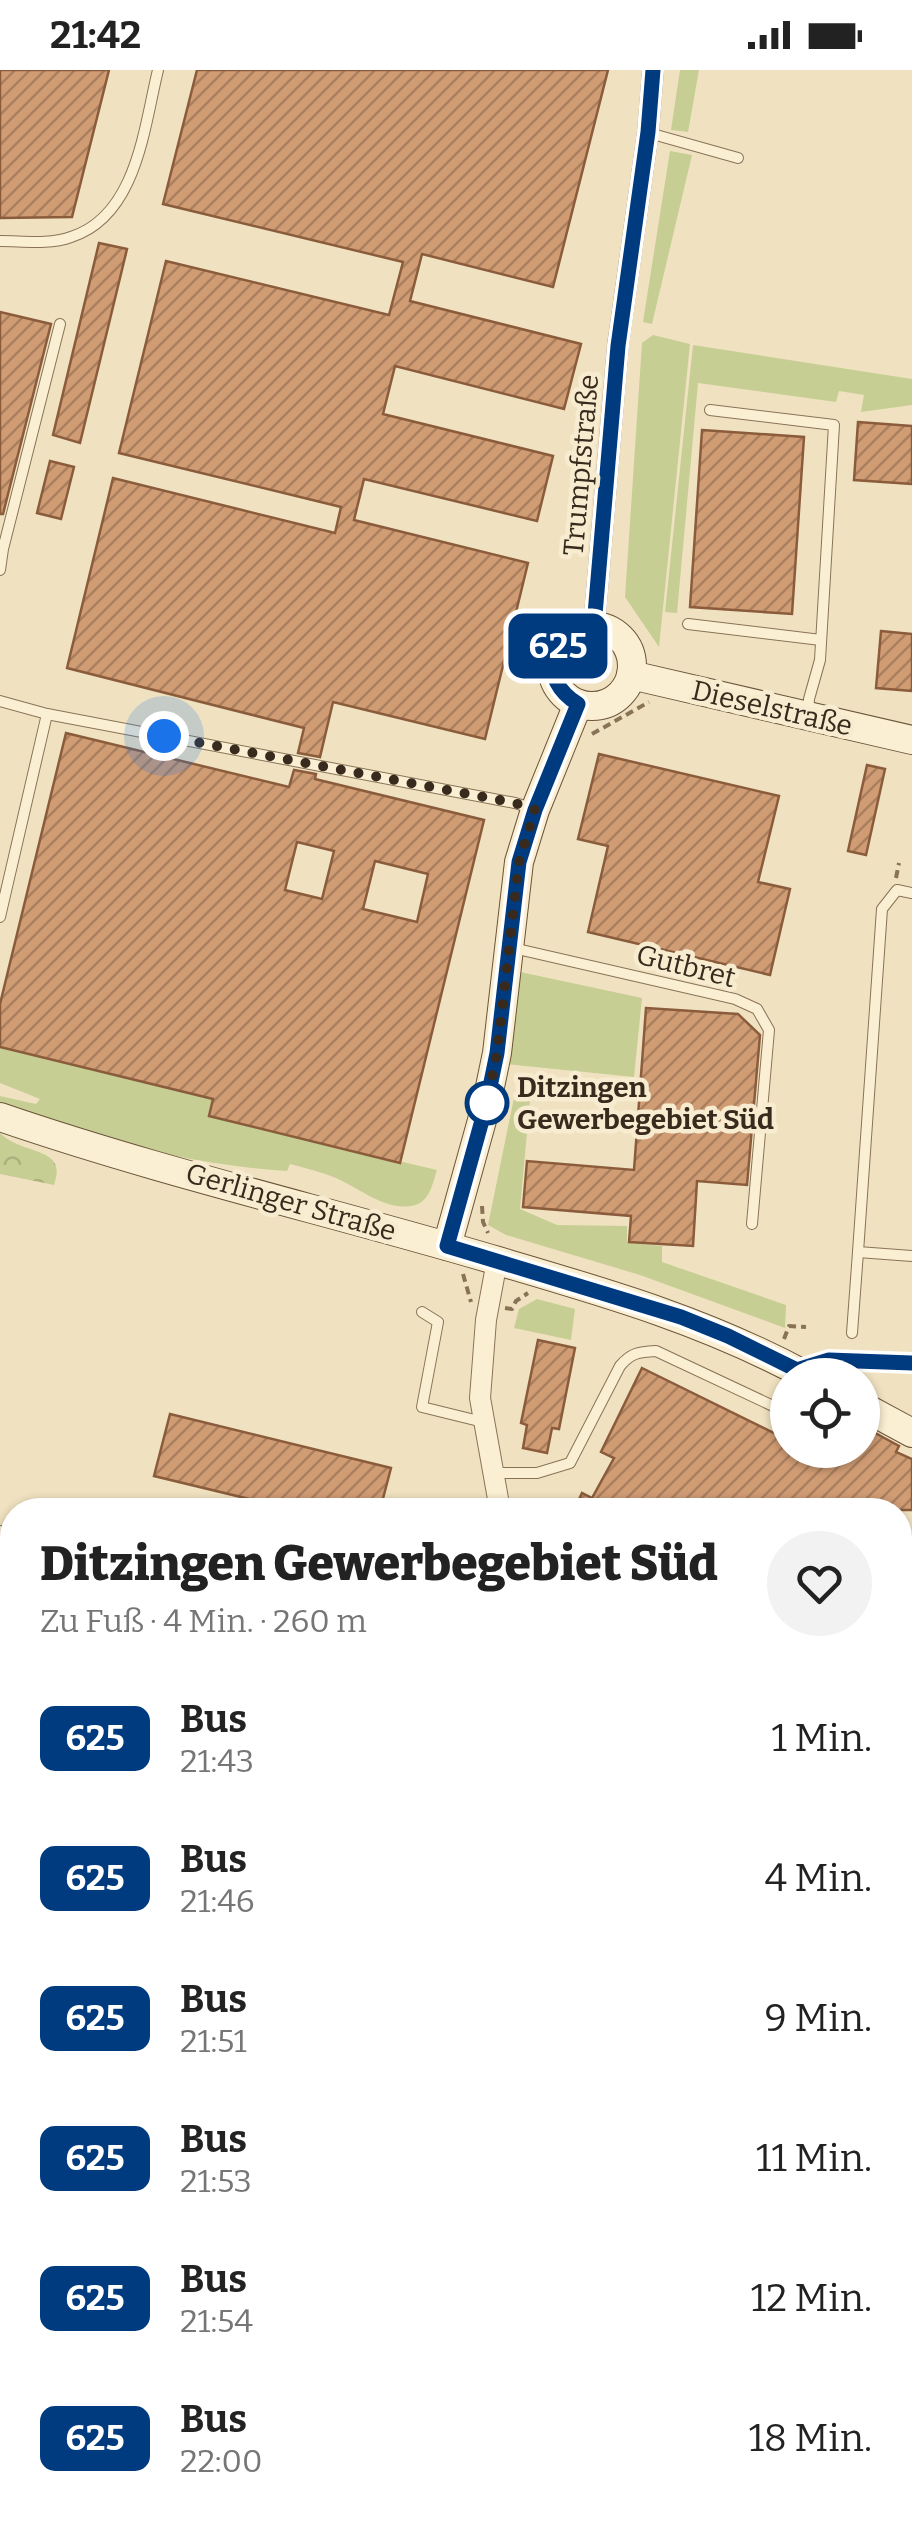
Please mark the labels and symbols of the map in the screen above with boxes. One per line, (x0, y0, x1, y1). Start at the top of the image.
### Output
street label: Trumpfstraße (557, 373, 605, 557)
line badge: 625 (500, 614, 616, 678)
street label: Dieselstraße (689, 674, 855, 742)
your location (139, 711, 189, 761)
street label: Gutbret (633, 938, 739, 994)
place label: Ditzingen Gewerbegebiet Süd (517, 1071, 774, 1136)
marker: Ditzingen Gewerbegebiet Süd (466, 1082, 508, 1124)
street label: Gerlinger Straße (182, 1156, 400, 1248)

